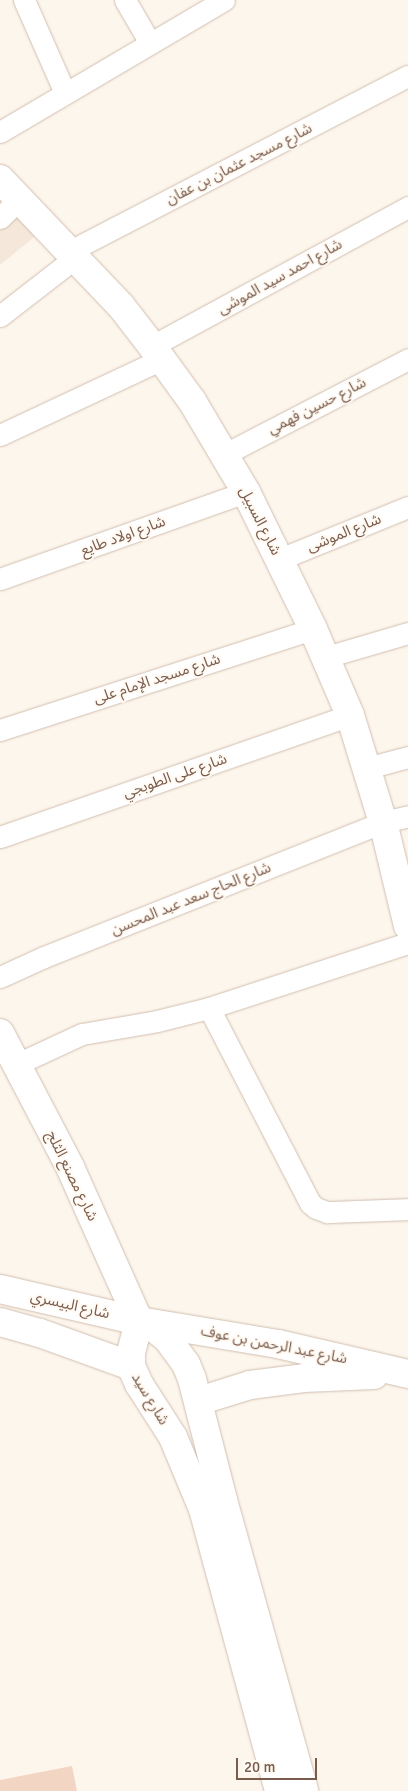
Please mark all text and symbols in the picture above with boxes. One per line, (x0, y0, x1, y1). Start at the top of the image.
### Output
street label: شارع مسجد عثمان بن عفان (163, 119, 315, 209)
street label: شارع احمد سيد الموشى (215, 235, 345, 319)
street label: شارع حسين فهمي (265, 373, 369, 439)
street label: شارع السبيل (235, 484, 285, 558)
street label: شارع الموشى (304, 510, 384, 556)
street label: شارع اولاد طايع (78, 512, 168, 560)
street label: شارع مسجد الإمام على (91, 650, 223, 708)
street label: شارع على الطوبجي (121, 750, 229, 802)
street label: شارع الحاج سعد عبد المحسن (108, 859, 274, 939)
street label: شارع مصنع الثلج (42, 1128, 102, 1224)
street label: شارع البيسري (29, 1287, 111, 1323)
street label: شارع عبد الرحمن بن عوف (199, 1322, 349, 1368)
street label: شارع سيد (127, 1370, 173, 1428)
scale bar (238, 1748, 319, 1780)
text: 20 m (244, 1758, 275, 1776)

